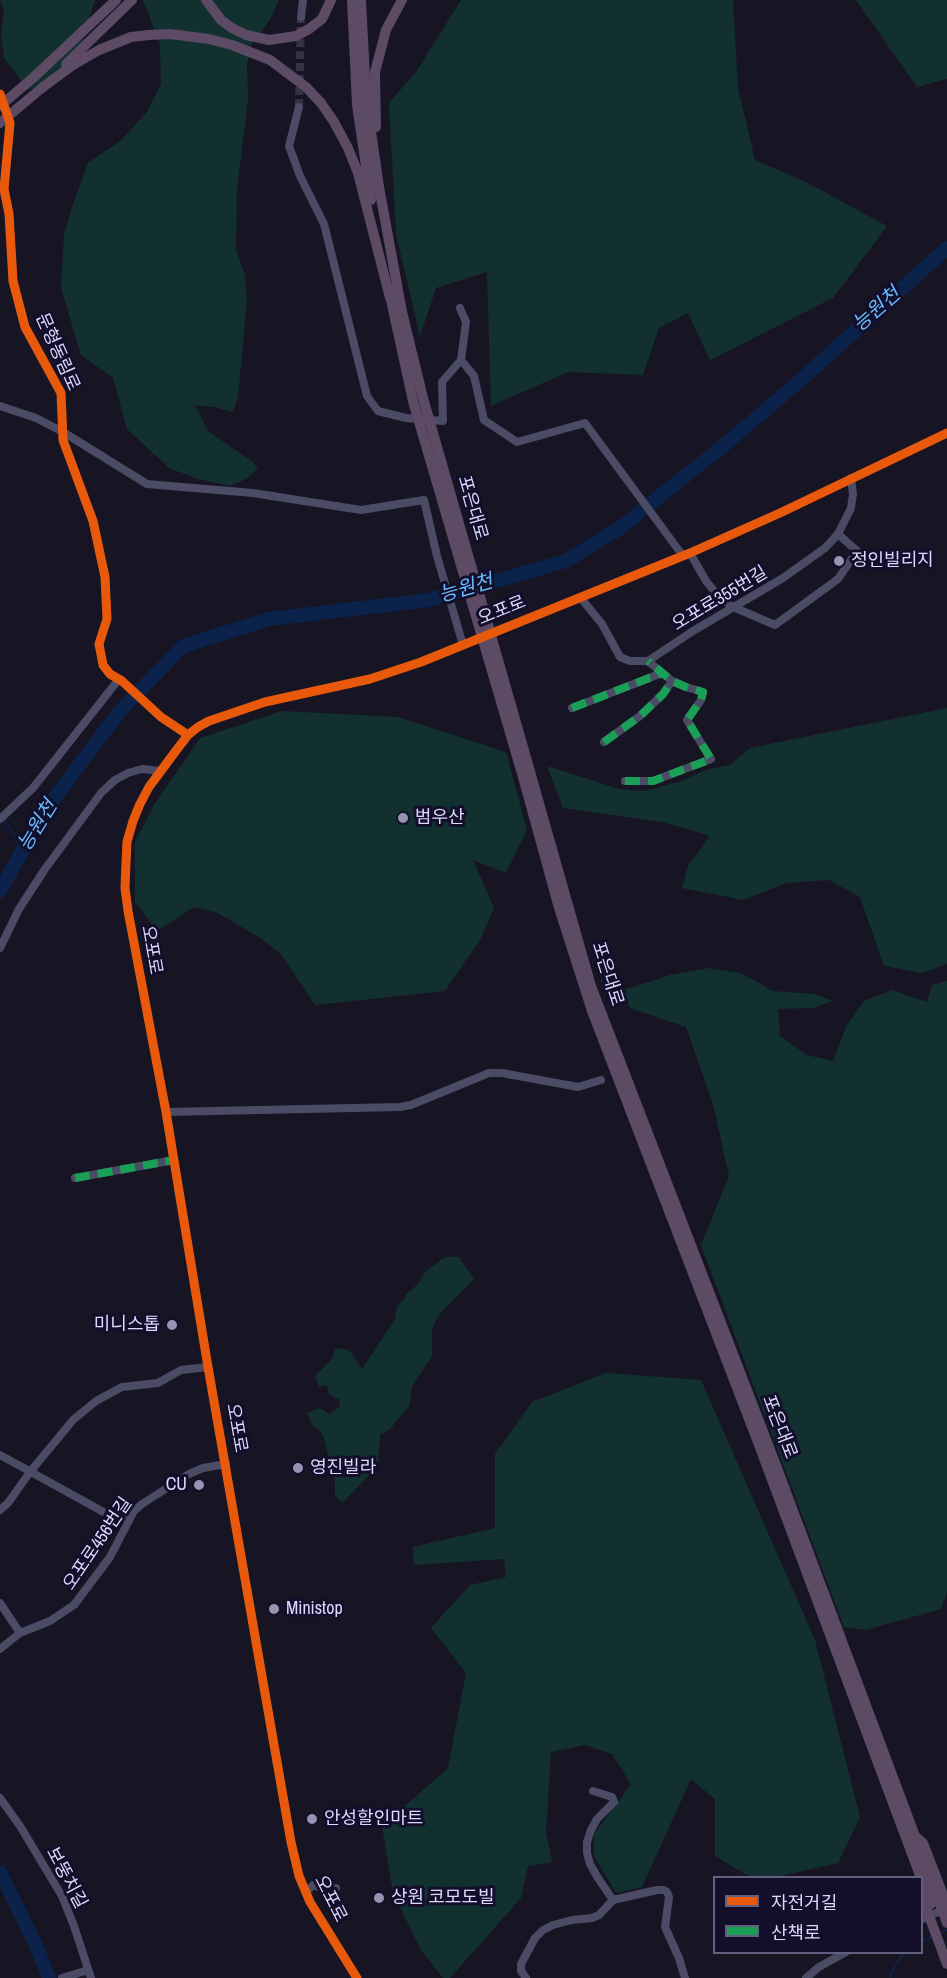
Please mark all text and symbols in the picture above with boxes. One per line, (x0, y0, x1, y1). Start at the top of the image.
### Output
water label: 능원천 (848, 283, 906, 337)
street label: 문형동림로 (30, 310, 84, 394)
street label: 포은대로 (452, 473, 492, 543)
place label: 정인빌리지 (851, 550, 934, 572)
marker: 정인빌리지 (832, 554, 846, 568)
street label: 오포로355번길 (668, 562, 772, 636)
water label: 능원천 (436, 570, 496, 608)
street label: 오포로 (475, 592, 529, 630)
water label: 능원천 (13, 796, 63, 856)
place label: 범우산 (415, 807, 465, 829)
marker: 범우산 (396, 811, 410, 825)
street label: 오포로 (136, 924, 166, 976)
street label: 포은대로 (586, 939, 628, 1009)
place label: 미니스톱 (94, 1314, 160, 1336)
marker: 미니스톱 (165, 1318, 179, 1332)
street label: 포은대로 (757, 1392, 801, 1462)
street label: 오포로 (221, 1402, 251, 1454)
place label: 영진빌라 (310, 1457, 376, 1479)
marker: 영진빌라 (291, 1461, 305, 1475)
place label: CU (166, 1474, 187, 1496)
marker: CU (192, 1478, 206, 1492)
street label: 오포로456번길 (59, 1493, 137, 1595)
place label: Ministop (286, 1598, 343, 1620)
marker: Ministop (267, 1602, 281, 1616)
place label: 안성할인마트 (324, 1808, 423, 1830)
marker: 안성할인마트 (305, 1812, 319, 1826)
street label: 보뚱치길 (41, 1844, 91, 1912)
street label: 오포로 (309, 1872, 351, 1926)
legend (713, 1876, 923, 1954)
place label: 상원 코모도빌 (391, 1887, 494, 1909)
text: 자전거길 (771, 1890, 837, 1915)
marker: 상원 코모도빌 (372, 1891, 386, 1905)
text: 산책로 (771, 1920, 821, 1945)

